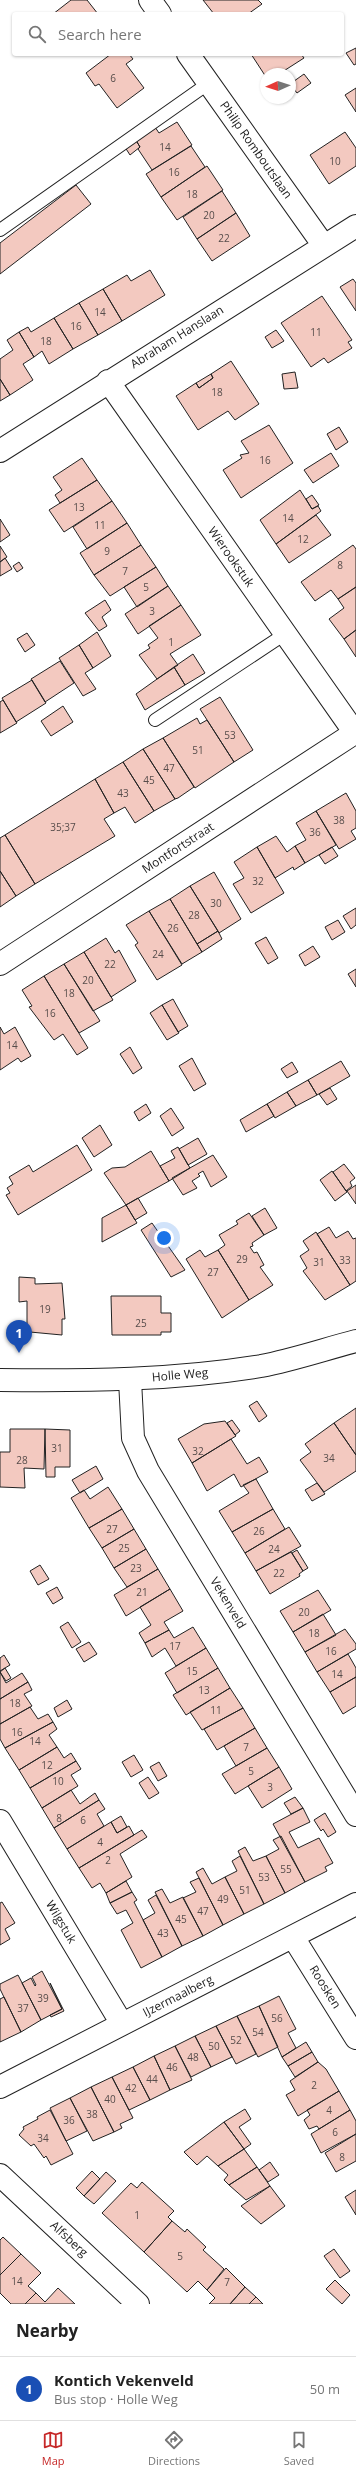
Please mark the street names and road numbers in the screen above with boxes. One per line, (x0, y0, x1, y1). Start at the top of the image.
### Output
street label: Philip Romboutslaan (216, 98, 296, 202)
street label: Abraham Hanslaan (127, 301, 227, 372)
street label: Wierookstuk (204, 523, 259, 591)
street label: Montfortstraat (138, 818, 217, 877)
street label: Holle Weg (151, 1364, 209, 1385)
street label: Vekenveld (206, 1574, 250, 1632)
street label: Wilgstuk (42, 1897, 81, 1947)
street label: Roosken (306, 1962, 345, 2012)
street label: IJzermaalberg (140, 1970, 216, 2021)
street label: Alfsberg (47, 2217, 92, 2261)

